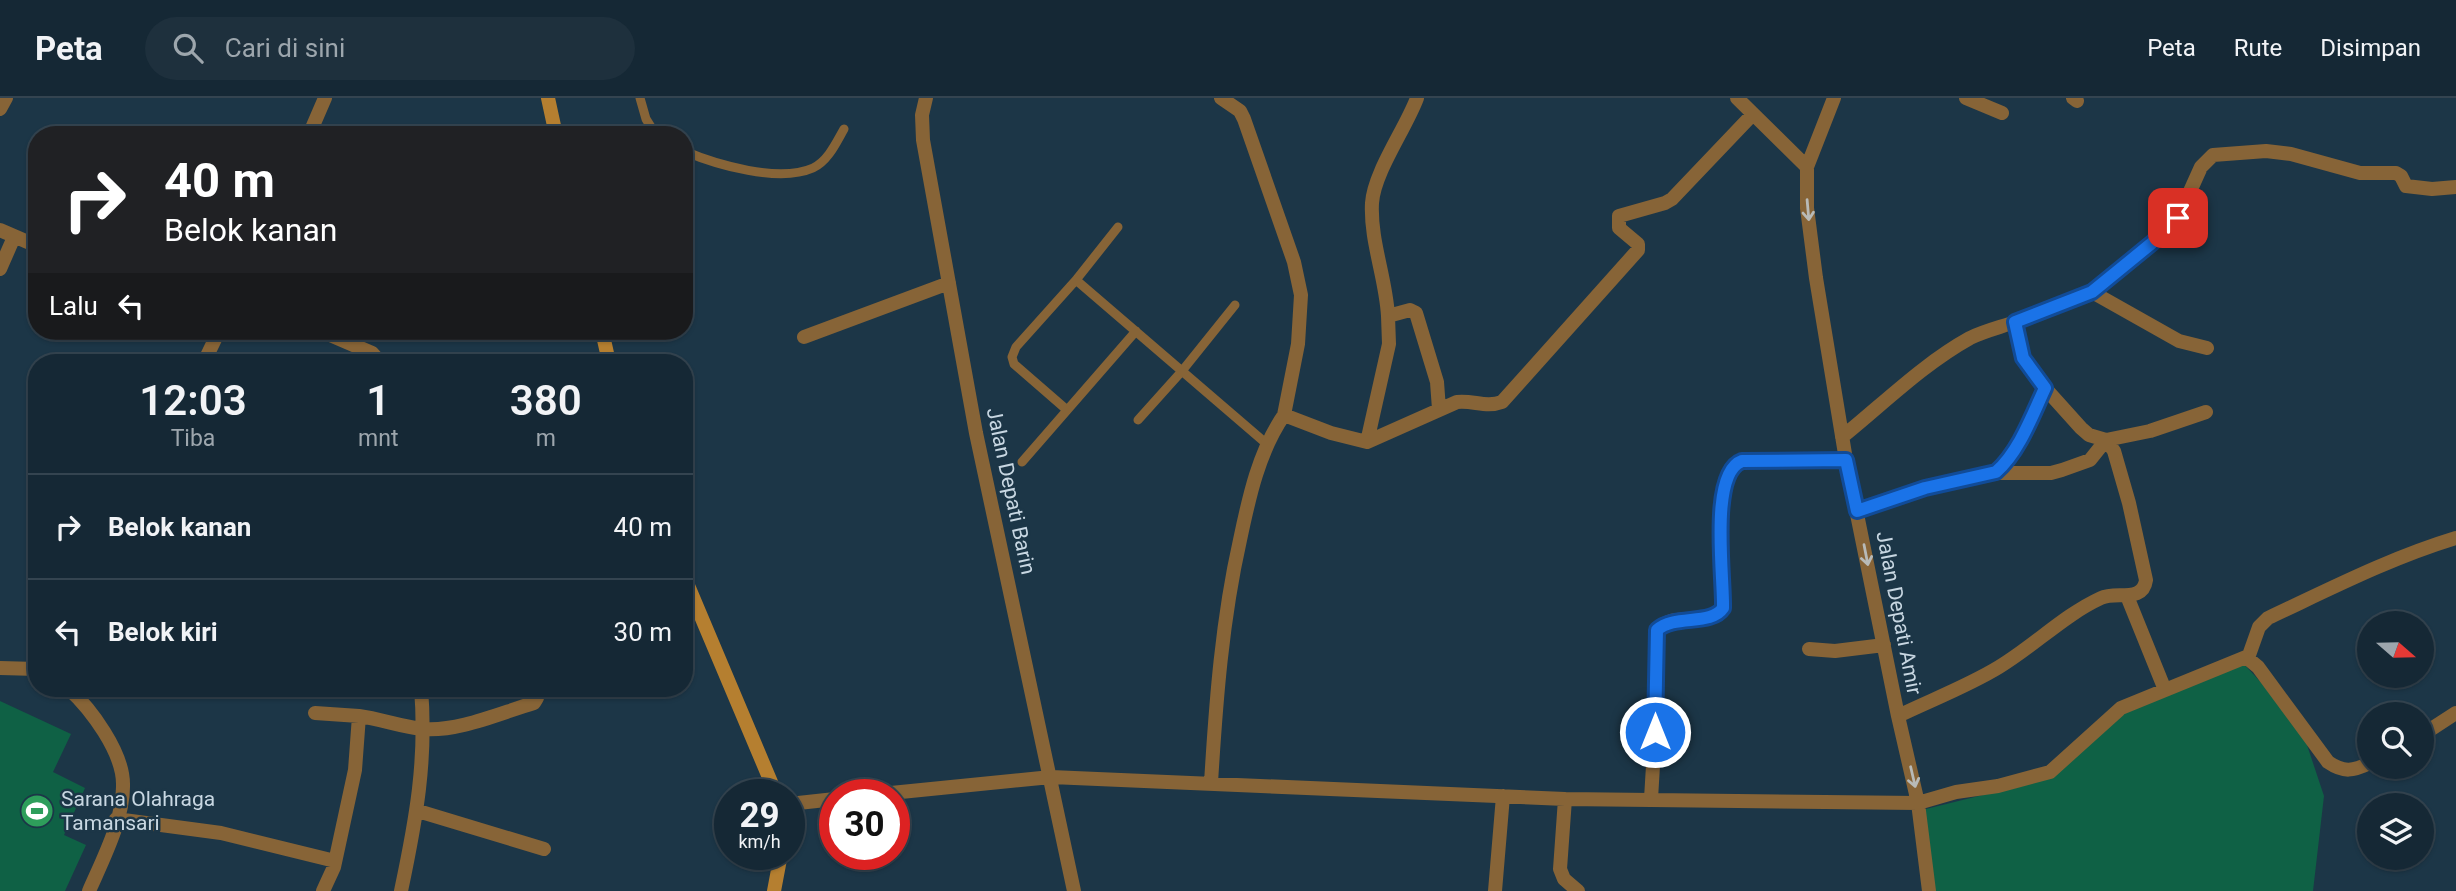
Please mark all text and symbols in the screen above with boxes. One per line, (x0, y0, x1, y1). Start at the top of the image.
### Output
search box (145, 17, 635, 80)
text: Peta (35, 29, 103, 68)
icon: search (169, 29, 207, 67)
text: Cari di sini (225, 33, 345, 63)
text: Peta (2147, 34, 2196, 62)
text: Rute (2234, 34, 2282, 62)
text: Disimpan (2320, 34, 2421, 62)
text: 40 m (164, 152, 275, 209)
icon: right (49, 154, 140, 245)
pin (2148, 188, 2208, 248)
one-way arrow (1802, 198, 1815, 221)
icon: arrive (2159, 199, 2197, 237)
text: Belok kanan (164, 211, 337, 249)
icon: left (112, 287, 150, 325)
text: Lalu (49, 291, 98, 321)
text: 12:03 (139, 376, 247, 425)
text: 1 (366, 376, 390, 425)
text: 380 (510, 376, 582, 425)
street label: Jalan Depati Barin (982, 405, 1040, 577)
text: Tiba (171, 425, 215, 452)
text: mnt (358, 425, 398, 452)
text: m (536, 425, 556, 452)
icon: right (49, 508, 87, 546)
text: Belok kanan (108, 512, 251, 542)
text: 40 m (614, 512, 672, 542)
street label: Jalan Depati Amir (1871, 529, 1927, 697)
one-way arrow (1859, 543, 1873, 566)
north arrow (2357, 611, 2434, 688)
map controls (2357, 611, 2434, 870)
icon: left (49, 613, 87, 651)
text: Belok kiri (108, 617, 218, 647)
text: 30 m (614, 617, 672, 647)
position arrow (1618, 695, 1692, 769)
button: search (2357, 702, 2434, 779)
one-way arrow (1907, 766, 1920, 788)
speed limit sign: 30 (819, 779, 910, 870)
place label: Sarana Olahraga Tamansari (61, 787, 215, 835)
sports icon: Sarana Olahraga Tamansari (18, 792, 56, 830)
button: layers (2357, 793, 2434, 870)
text: 29 (739, 795, 780, 836)
text: km/h (738, 831, 781, 852)

